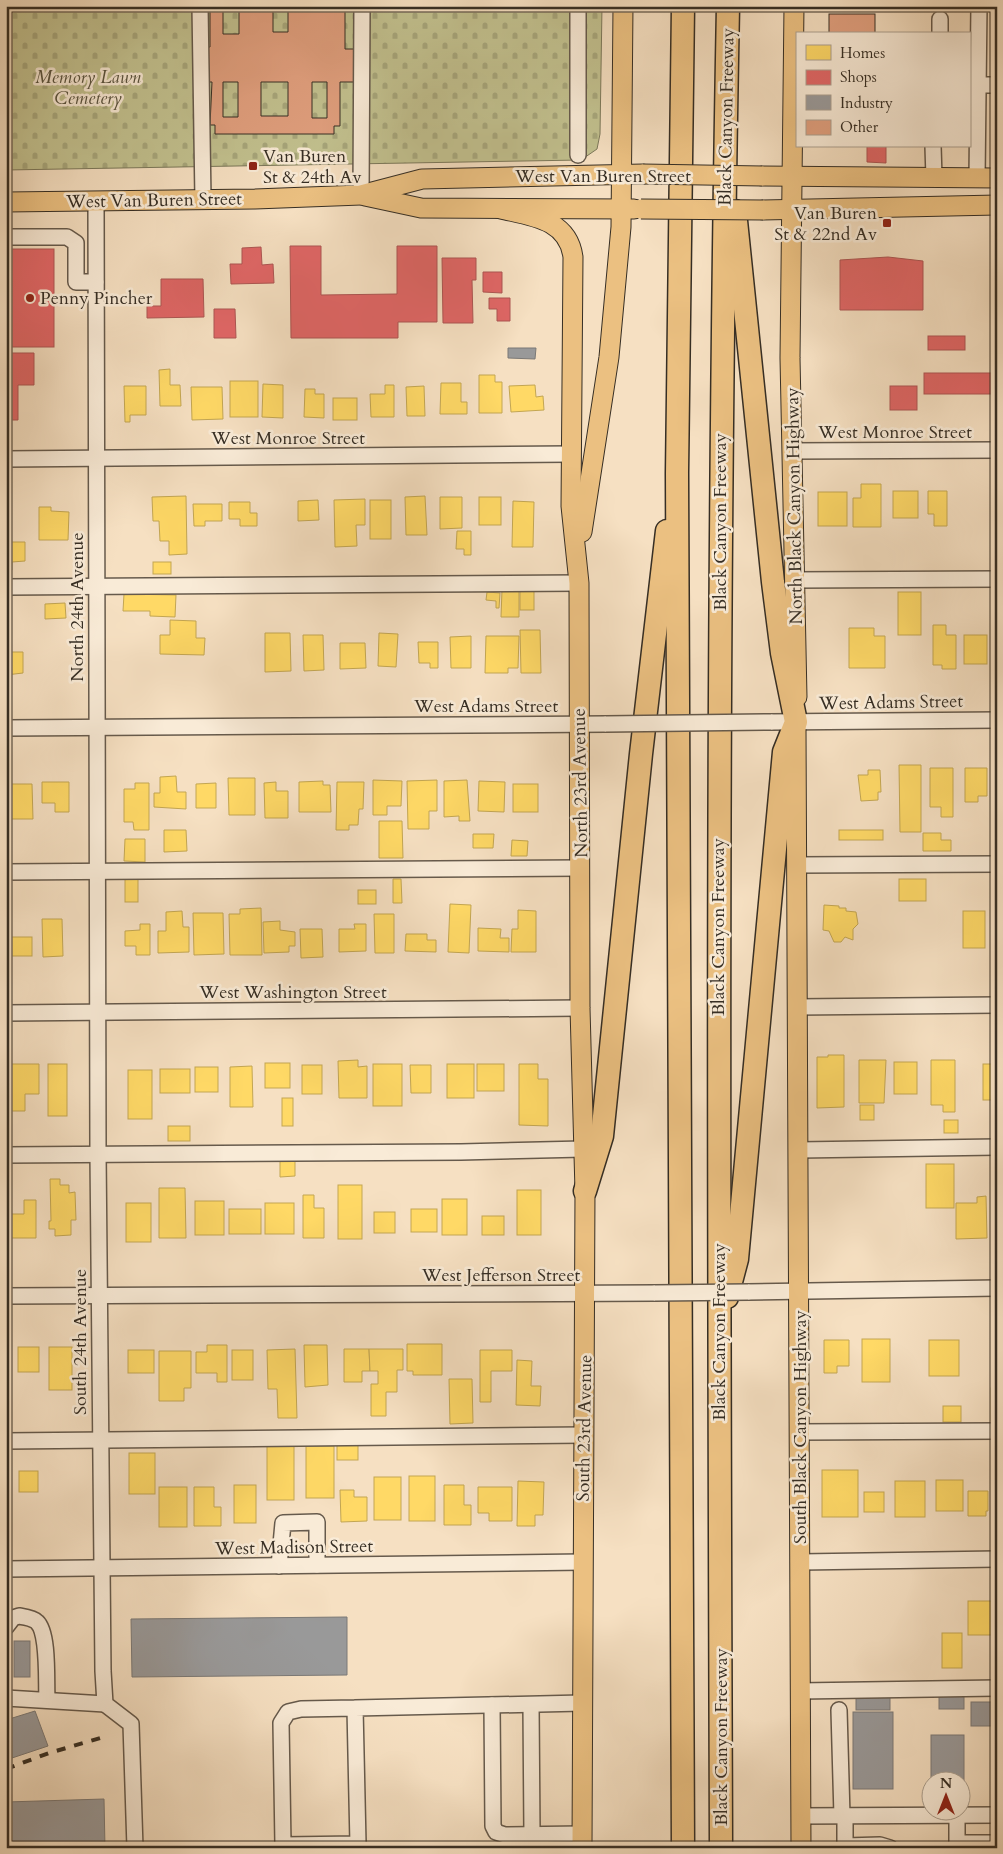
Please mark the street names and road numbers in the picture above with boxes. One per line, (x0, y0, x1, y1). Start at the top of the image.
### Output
street label: Black Canyon Freeway (712, 27, 741, 206)
street label: West Van Buren Street (514, 164, 691, 189)
street label: West Van Buren Street (65, 186, 242, 215)
street label: North Black Canyon Highway (780, 387, 809, 625)
street label: West Monroe Street (817, 420, 972, 445)
street label: West Monroe Street (210, 426, 365, 451)
street label: Black Canyon Freeway (708, 432, 733, 611)
street label: North 24th Avenue (65, 532, 90, 682)
street label: West Adams Street (818, 689, 964, 716)
street label: West Adams Street (413, 694, 558, 719)
street label: North 23rd Avenue (567, 708, 594, 858)
street label: Black Canyon Freeway (706, 837, 731, 1016)
street label: West Washington Street (198, 980, 387, 1005)
street label: Black Canyon Freeway (707, 1242, 732, 1421)
street label: West Jefferson Street (421, 1263, 581, 1288)
street label: South 24th Avenue (68, 1269, 93, 1415)
street label: South Black Canyon Highway (788, 1309, 813, 1544)
street label: South 23rd Avenue (571, 1354, 598, 1502)
street label: West Madison Street (214, 1534, 374, 1561)
street label: Black Canyon Freeway (709, 1647, 734, 1826)

